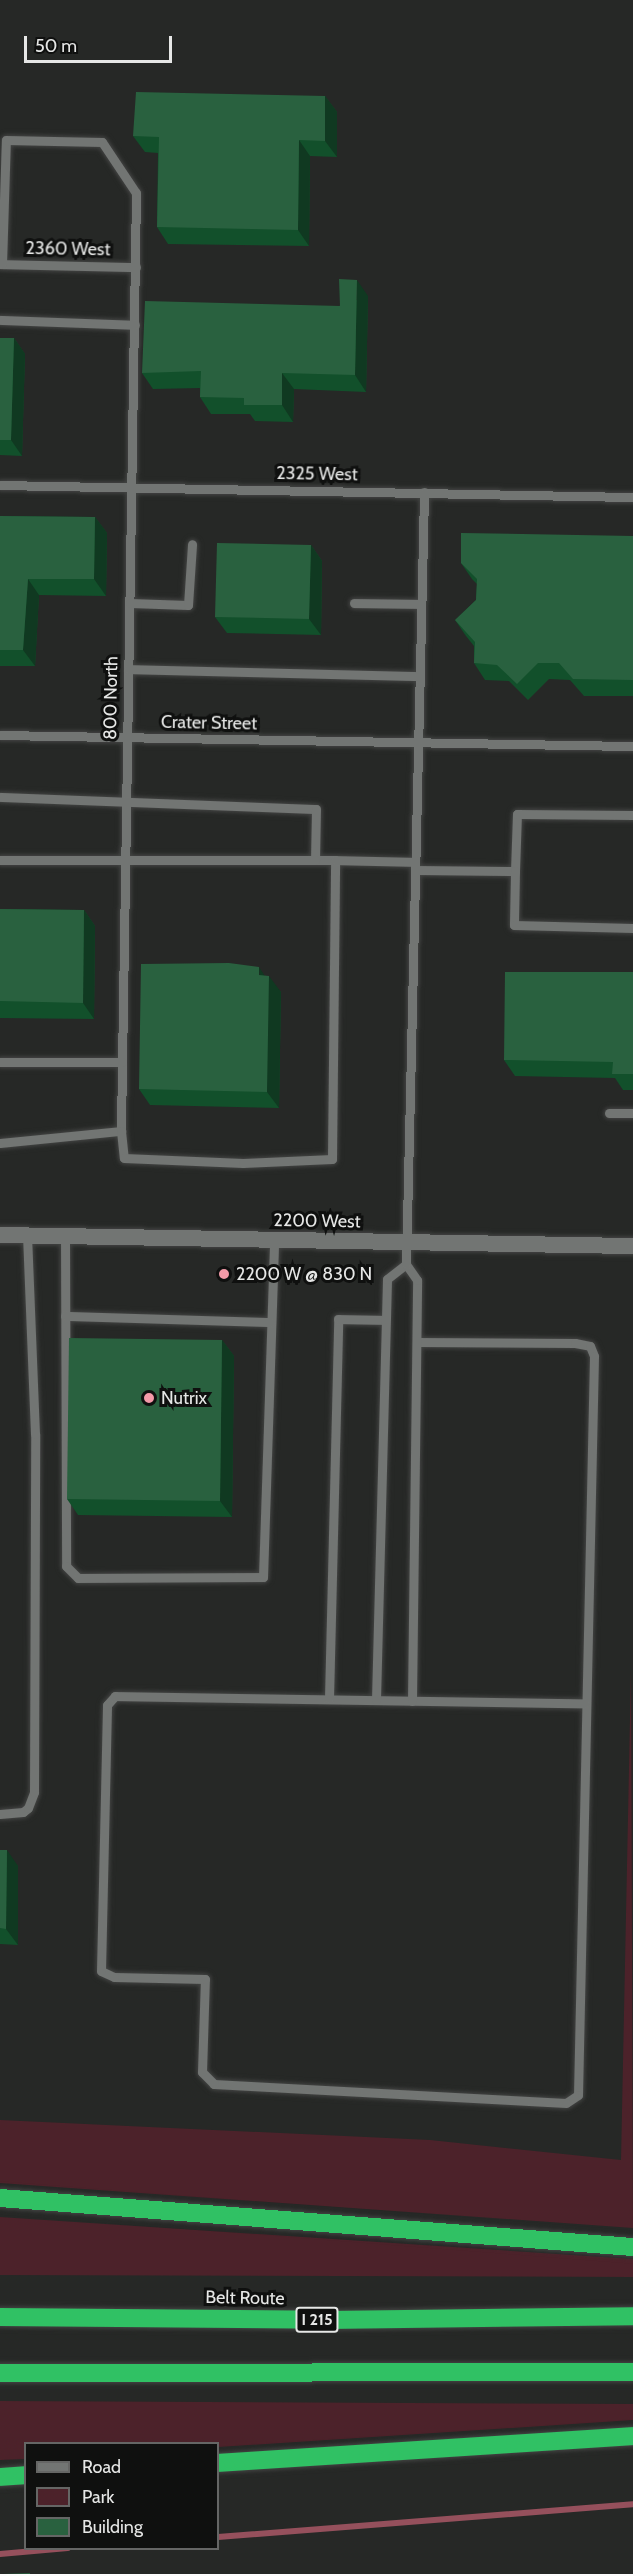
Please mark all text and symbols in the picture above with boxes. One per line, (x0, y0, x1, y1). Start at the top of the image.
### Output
scale bar (27, 24, 176, 62)
text: 50 m (35, 35, 77, 57)
street label: 2360 West (25, 237, 111, 261)
street label: 2325 West (276, 462, 358, 486)
street label: 800 North (99, 656, 123, 740)
street label: Crater Street (161, 711, 257, 735)
street label: 2200 West (273, 1209, 361, 1233)
place label: 2200 W @ 830 N (236, 1263, 372, 1285)
marker: 2200 W @ 830 N (217, 1267, 231, 1281)
place label: Nutrix (161, 1387, 207, 1409)
marker: Nutrix (142, 1391, 156, 1405)
street label: Belt Route (205, 2287, 285, 2309)
road number: I 215 (294, 2307, 340, 2333)
legend (24, 2442, 219, 2550)
text: Road (82, 2456, 121, 2478)
text: Park (82, 2486, 114, 2508)
text: Building (82, 2516, 143, 2538)

